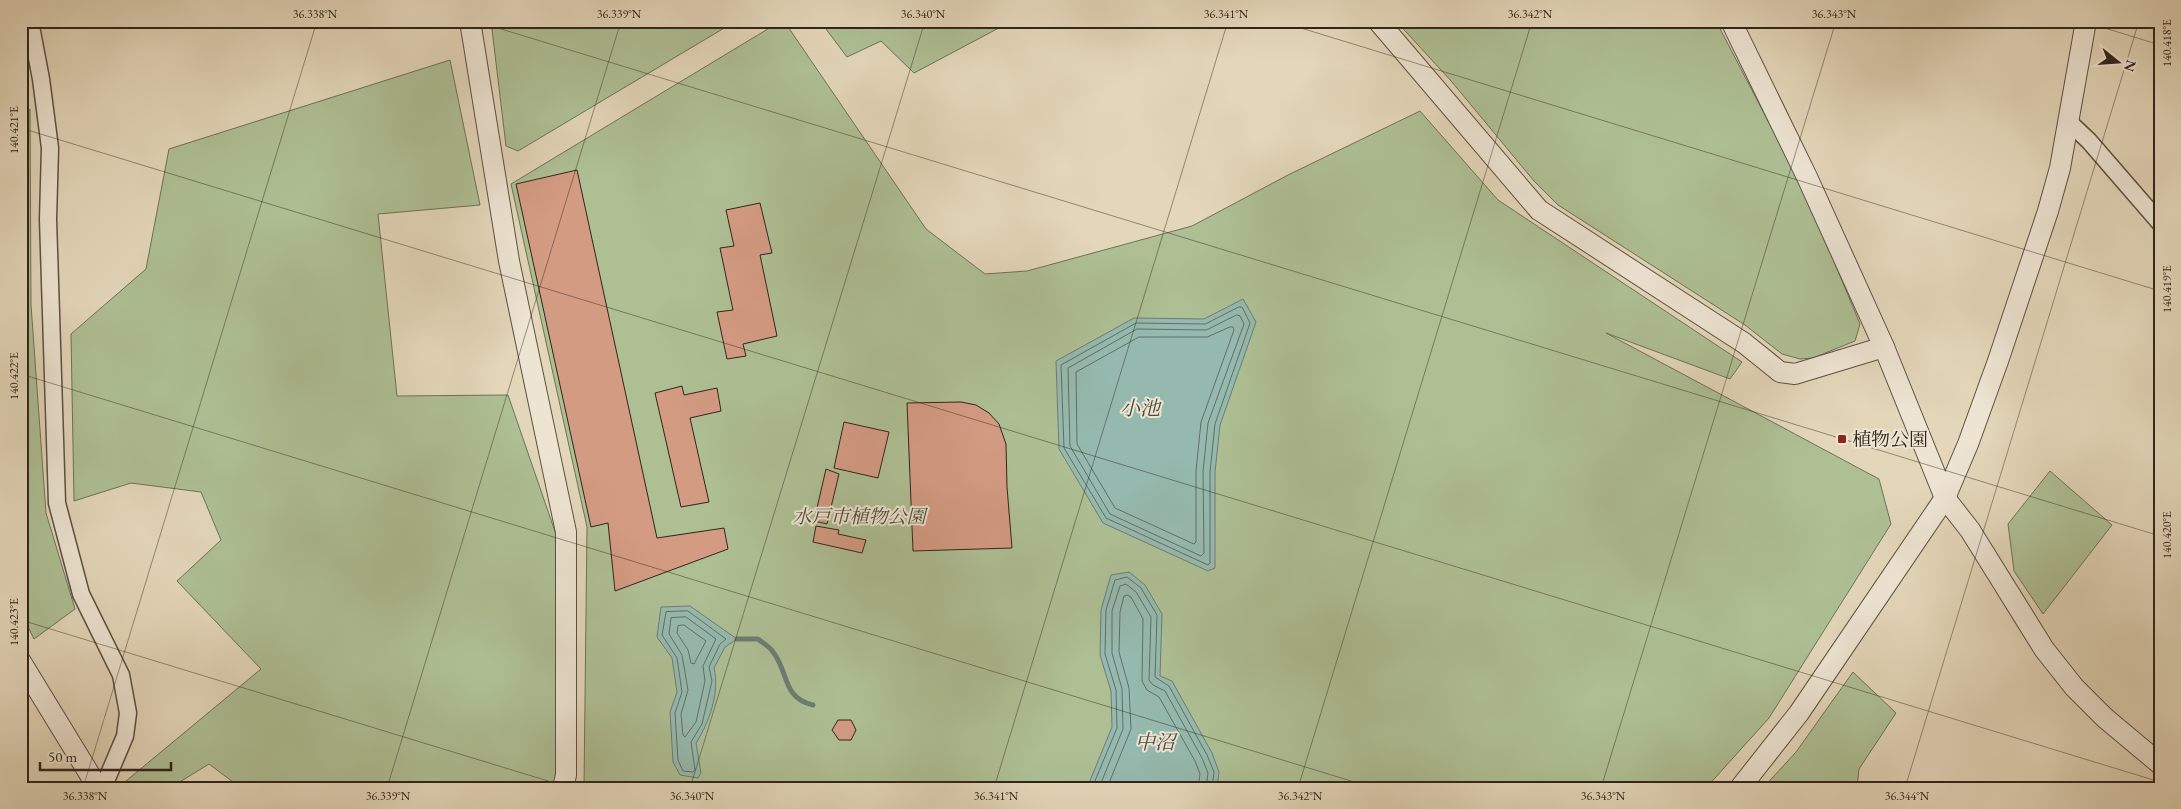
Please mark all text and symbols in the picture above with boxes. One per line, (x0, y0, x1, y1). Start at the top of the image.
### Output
text: 36.338°N (293, 6, 338, 22)
text: 36.339°N (597, 6, 642, 22)
text: 36.340°N (901, 6, 946, 22)
text: 36.341°N (1204, 6, 1249, 22)
text: 36.342°N (1508, 6, 1553, 22)
text: 36.343°N (1812, 6, 1857, 22)
text: 140.418°E (2159, 19, 2175, 67)
north arrow (2094, 38, 2144, 88)
text: N (2120, 58, 2141, 74)
text: 140.421°E (6, 106, 22, 154)
text: 140.419°E (2159, 265, 2175, 313)
text: 140.422°E (6, 352, 22, 400)
water label: 小池 (1120, 395, 1162, 421)
place label: 植物公園 (1852, 427, 1928, 452)
marker: 植物公園 (1836, 433, 1848, 445)
park label: 水戸市植物公園 (792, 504, 928, 529)
text: 140.420°E (2159, 511, 2175, 559)
text: 140.423°E (6, 598, 22, 646)
water label: 中沼 (1135, 729, 1178, 755)
scale bar (40, 739, 171, 771)
text: 50 m (48, 747, 77, 766)
text: 36.338°N (63, 788, 108, 804)
text: 36.339°N (366, 788, 411, 804)
text: 36.340°N (670, 788, 715, 804)
text: 36.341°N (974, 788, 1019, 804)
text: 36.342°N (1278, 788, 1323, 804)
text: 36.343°N (1581, 788, 1626, 804)
text: 36.344°N (1885, 788, 1930, 804)

